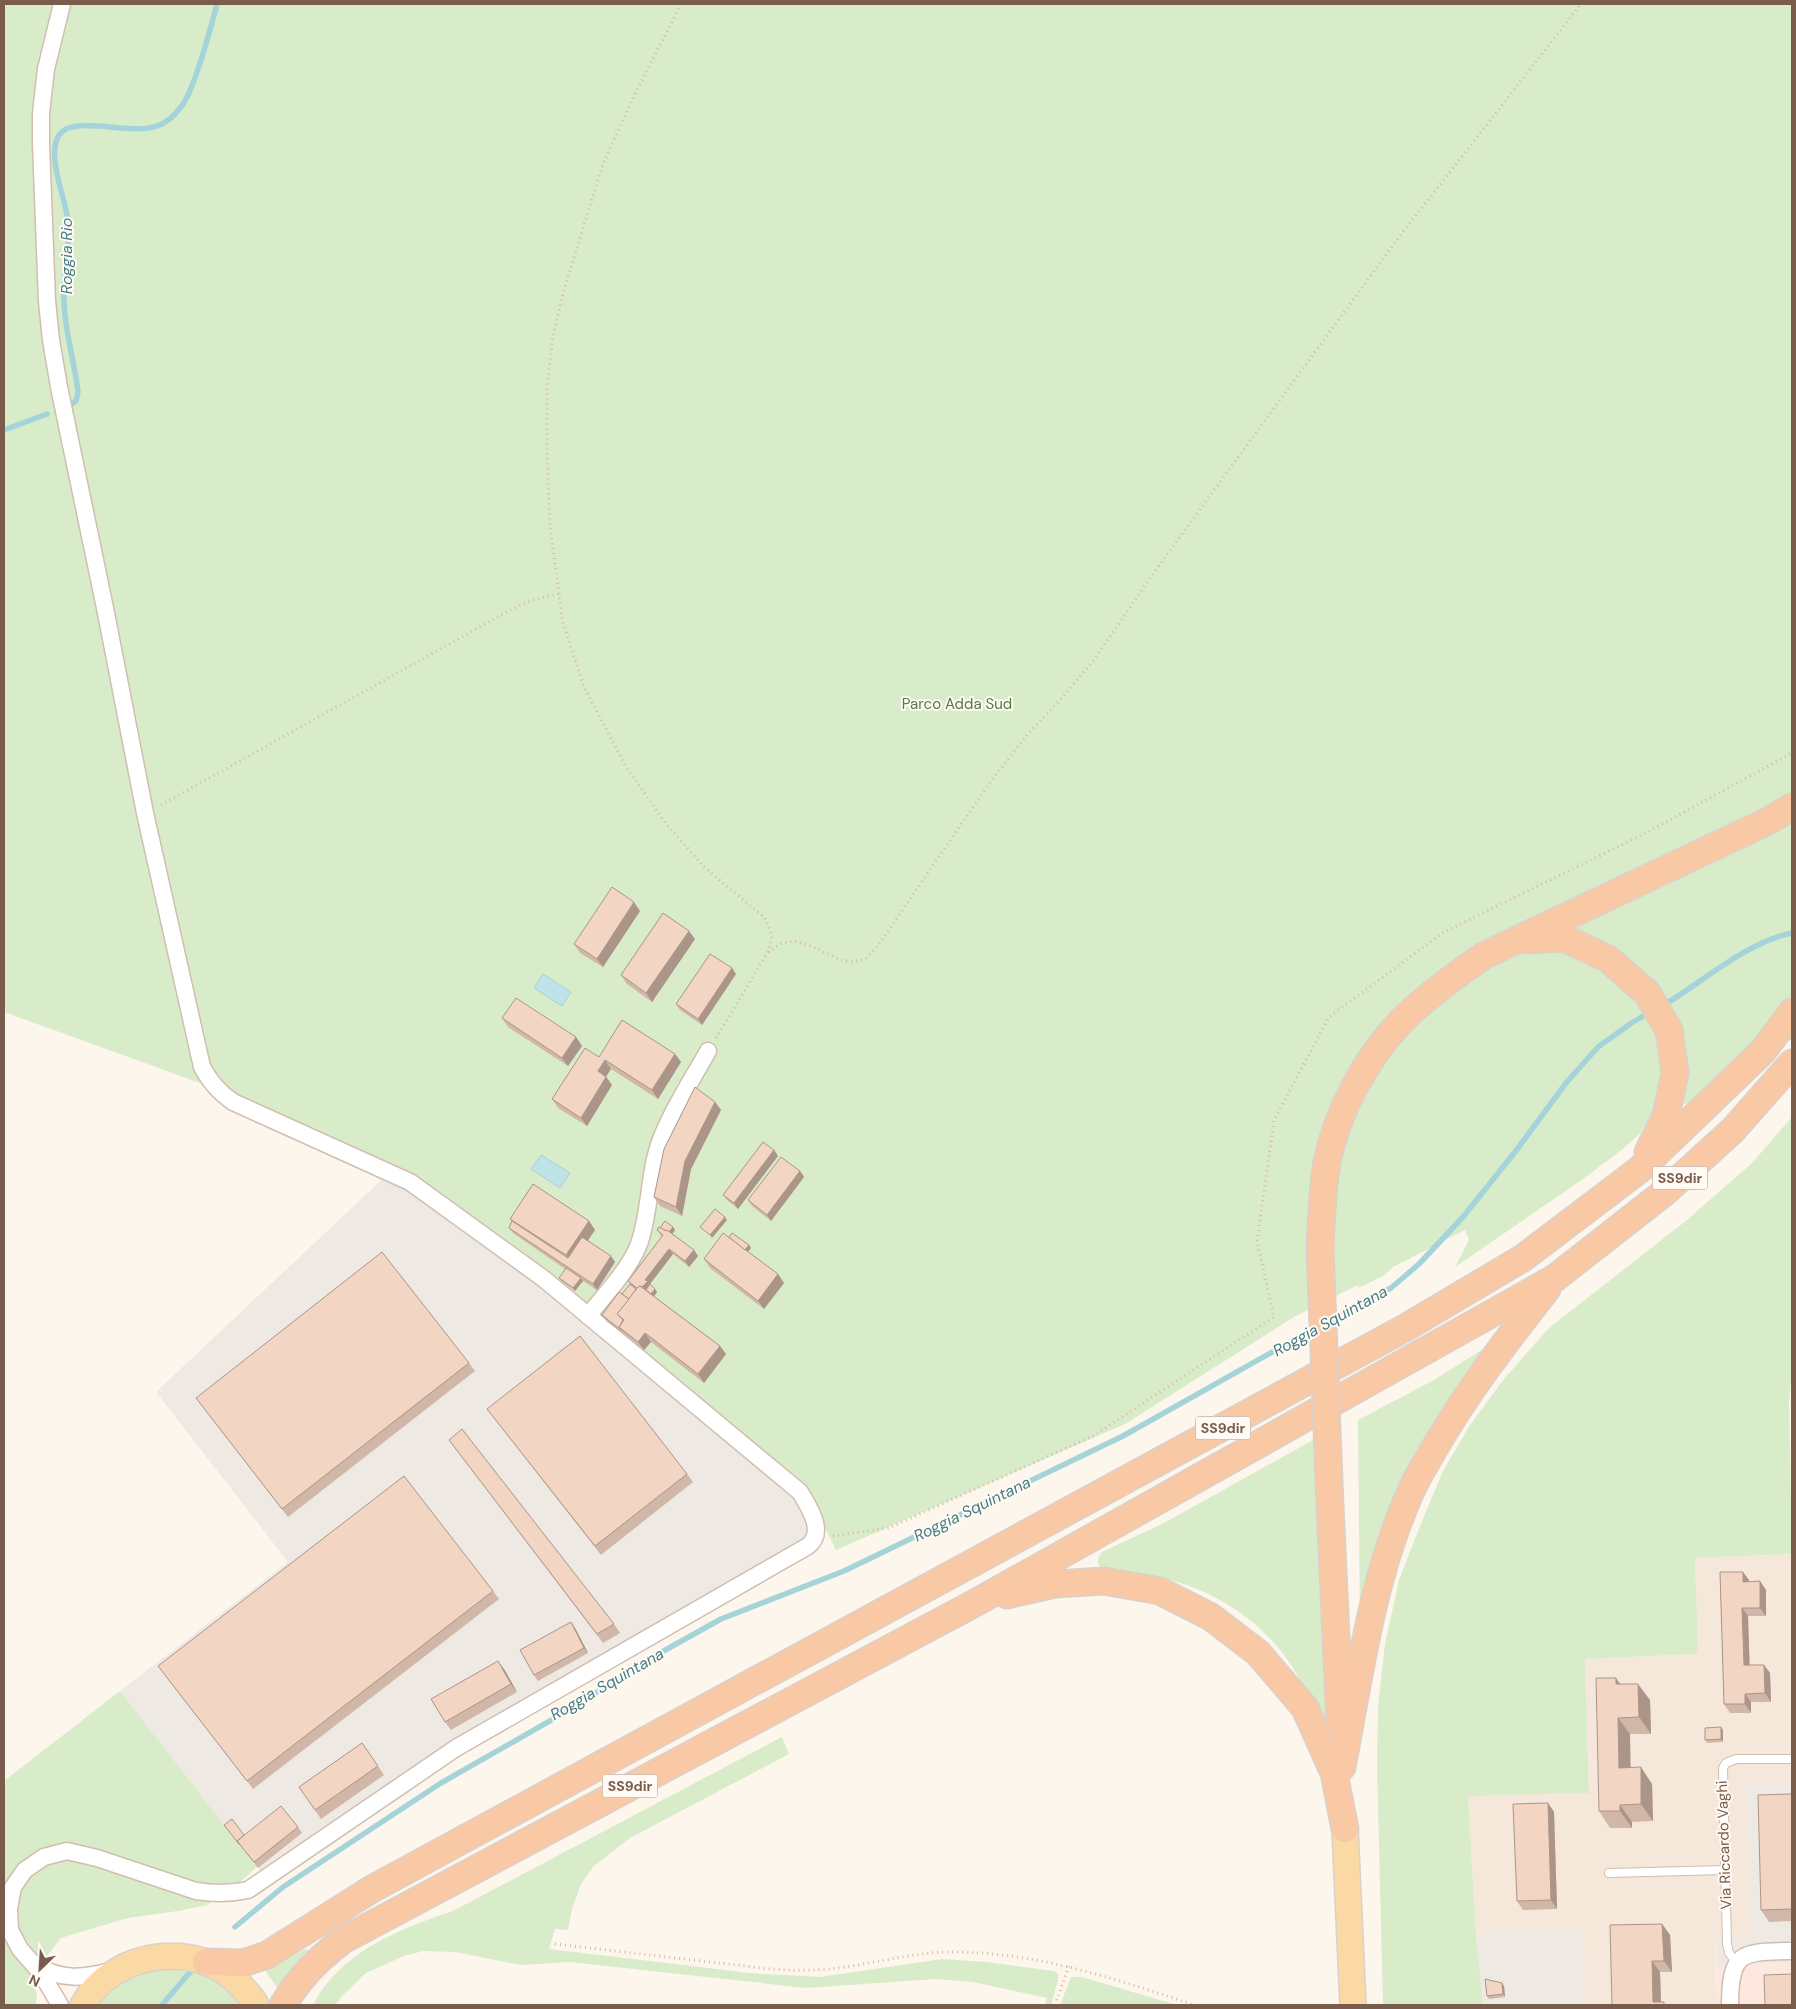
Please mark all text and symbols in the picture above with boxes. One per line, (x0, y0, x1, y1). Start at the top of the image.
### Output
water label: Roggia Rio (56, 218, 77, 294)
park label: Parco Adda Sud (902, 694, 1012, 714)
road number: SS9dir (1652, 1166, 1708, 1190)
water label: Roggia Squintana (1269, 1281, 1391, 1361)
road number: SS9dir (1196, 1416, 1250, 1440)
water label: Roggia Squintana (910, 1471, 1034, 1546)
water label: Roggia Squintana (546, 1643, 668, 1725)
road number: SS9dir (602, 1774, 658, 1798)
street label: Via Riccardo Vaghi (1712, 1780, 1736, 1910)
north arrow (15, 1944, 65, 1994)
text: N (26, 1970, 43, 1991)

